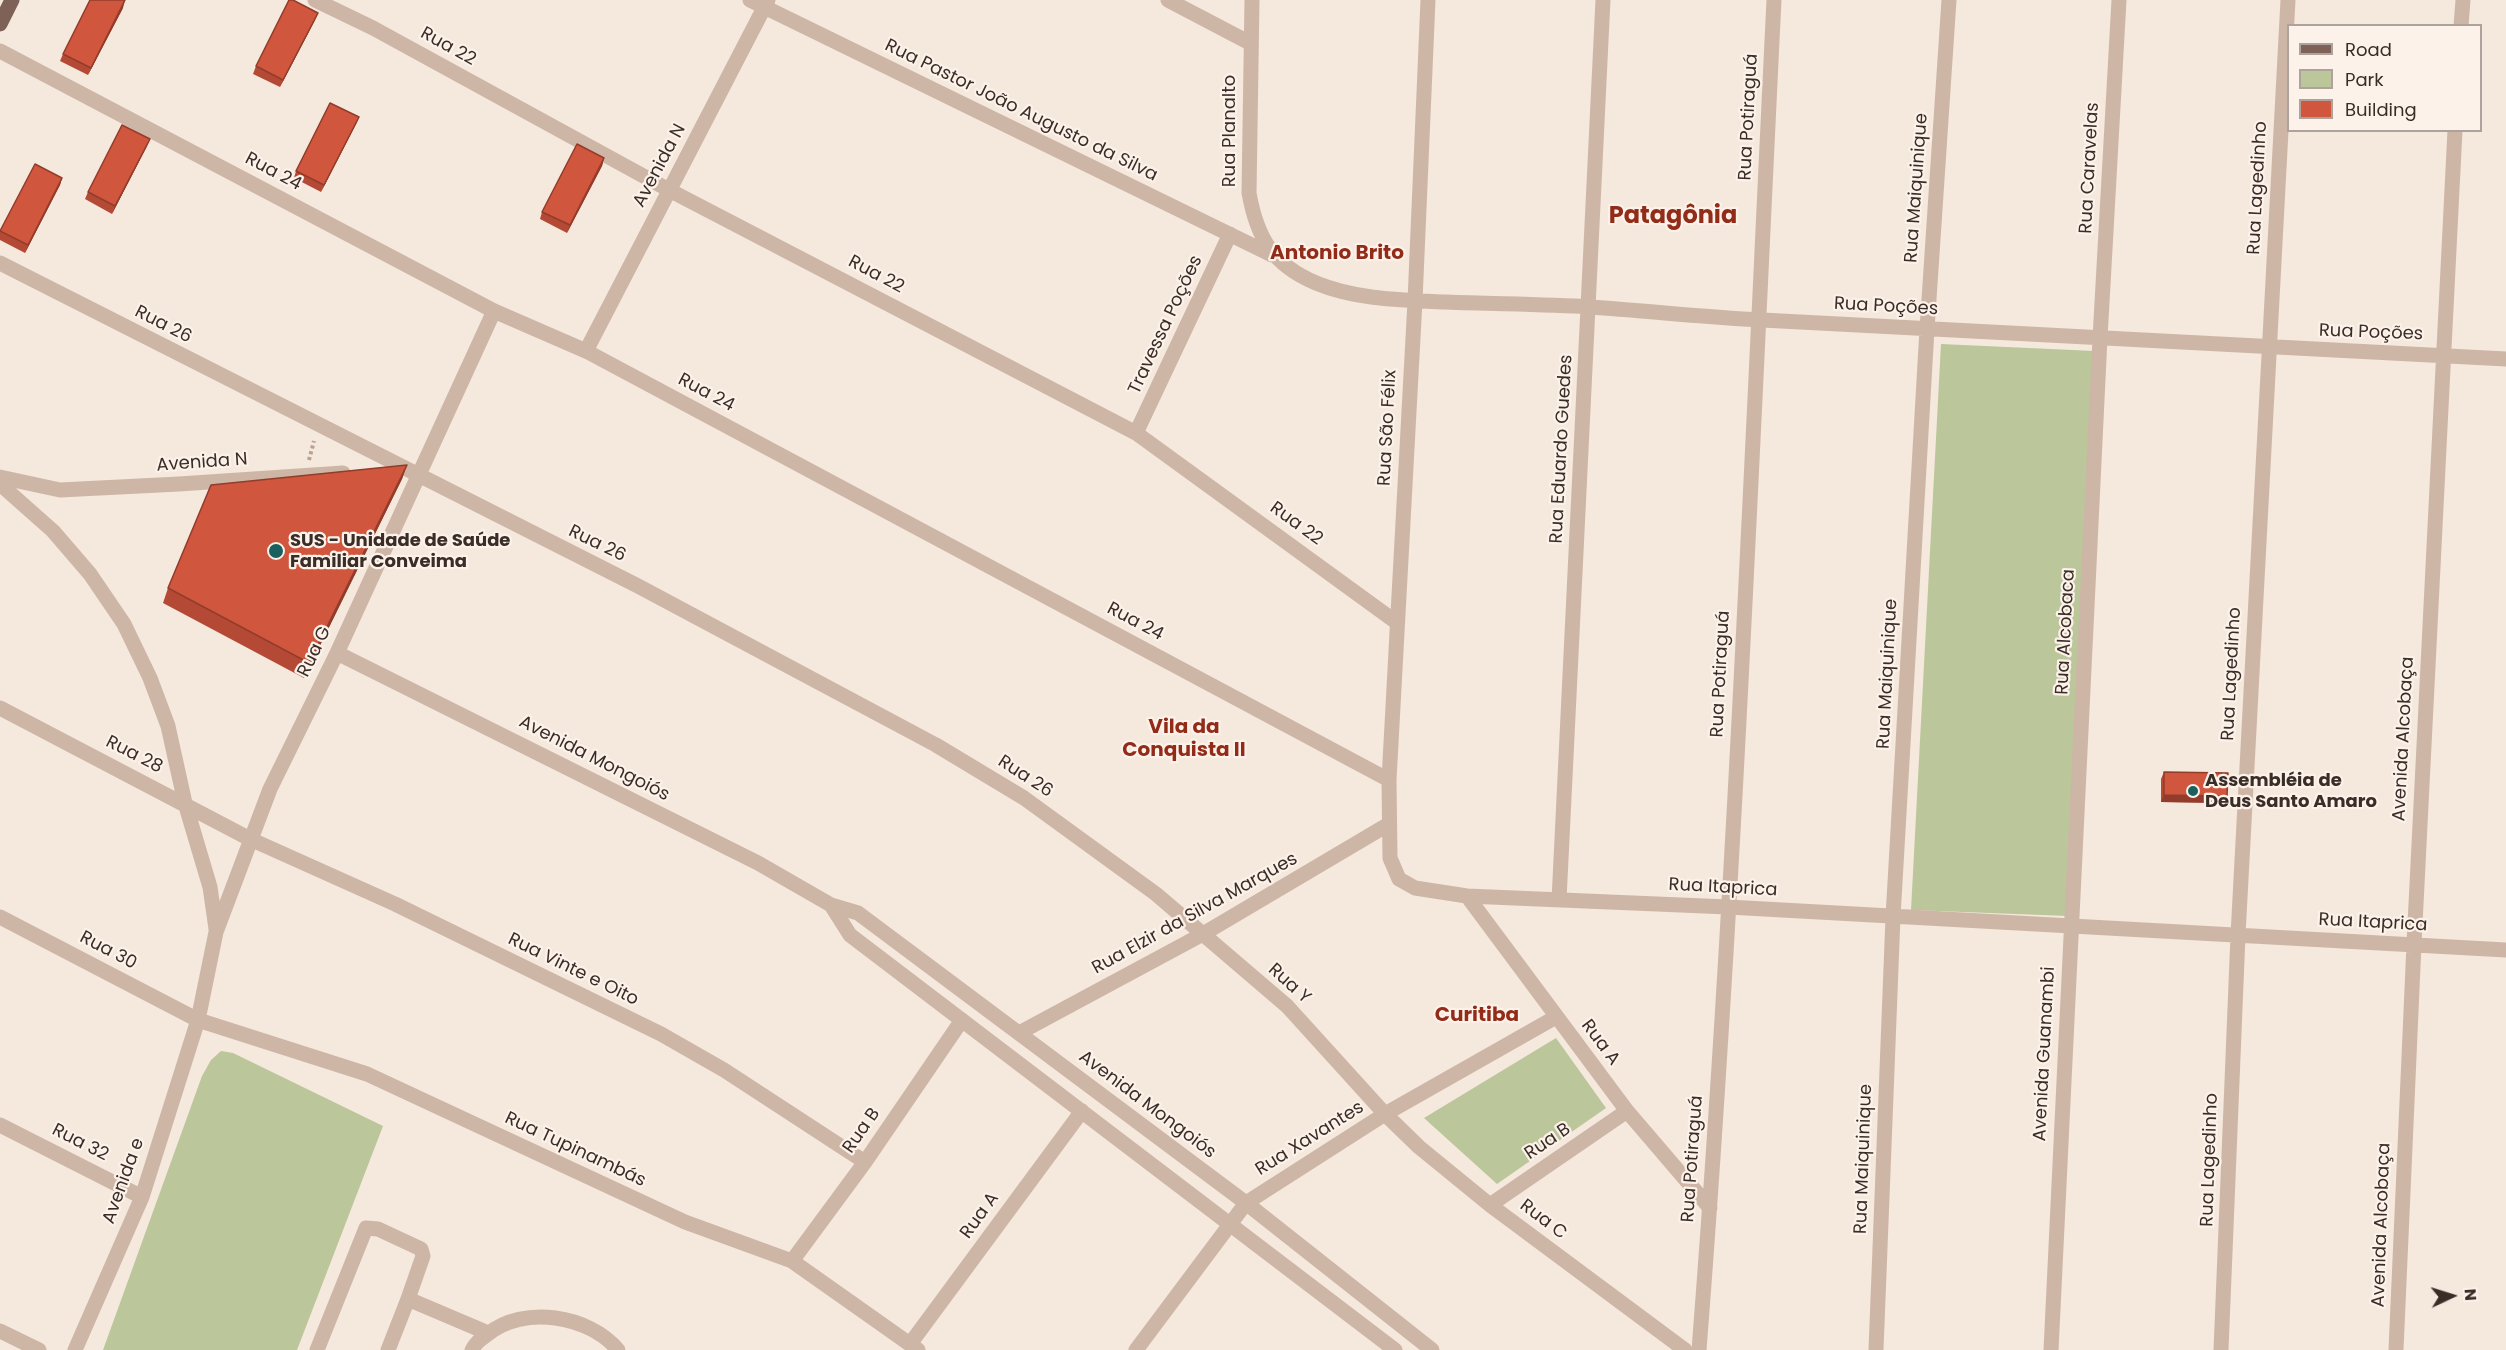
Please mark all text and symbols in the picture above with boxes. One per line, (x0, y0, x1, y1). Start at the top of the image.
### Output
street label: Rua 22 (416, 23, 480, 71)
legend (2287, 24, 2482, 132)
street label: Rua Pastor João Augusto da Silva (881, 35, 1161, 187)
text: Road (2345, 37, 2392, 62)
street label: Rua Potiraguá (1735, 53, 1763, 181)
text: Park (2345, 67, 2384, 92)
street label: Rua Planalto (1219, 75, 1241, 187)
text: Building (2345, 97, 2417, 122)
street label: Rua Caravelas (2076, 102, 2104, 234)
street label: Rua Maiquinique (1901, 112, 1933, 264)
street label: Avenida N (629, 121, 691, 211)
street label: Rua Lagedinho (2244, 121, 2272, 255)
street label: Rua 24 (241, 148, 305, 196)
district label: Patagônia (1609, 203, 1737, 231)
district label: Antonio Brito (1270, 242, 1404, 266)
street label: Rua 22 (844, 251, 908, 299)
street label: Travessa Poções (1124, 252, 1208, 398)
street label: Rua Poções (1833, 293, 1939, 321)
street label: Rua 26 (131, 301, 195, 349)
street label: Rua Poções (2318, 320, 2424, 346)
street label: Rua Eduardo Guedes (1546, 354, 1578, 544)
street label: Rua 24 (674, 369, 738, 417)
street label: Rua São Félix (1374, 369, 1402, 487)
street label: Avenida N (156, 449, 248, 477)
street label: Rua 22 (1265, 498, 1327, 550)
street label: Rua 26 (565, 521, 629, 567)
place label: SUS - Unidade de Saúde Familiar Conveima (290, 530, 510, 572)
marker: SUS - Unidade de Saúde Familiar Conveima (267, 542, 285, 560)
street label: Rua Alcobaca (2052, 569, 2080, 695)
street label: Rua 24 (1103, 598, 1167, 646)
street label: Rua Maiquinique (1873, 598, 1903, 750)
street label: Rua Lagedinho (2218, 607, 2246, 741)
street label: Rua Potiraguá (1707, 610, 1735, 738)
street label: Rua G (294, 623, 336, 681)
street label: Avenida Alcobaça (2389, 656, 2419, 822)
street label: Avenida Mongoiós (515, 712, 673, 806)
district label: Vila da Conquista II (1122, 716, 1246, 763)
street label: Rua 28 (102, 731, 166, 779)
street label: Rua 26 (993, 751, 1057, 803)
place label: Assembléia de Deus Santo Amaro (2205, 770, 2377, 812)
marker: Assembléia de Deus Santo Amaro (2186, 784, 2200, 798)
street label: Rua Elzir da Silva Marques (1089, 848, 1301, 980)
street label: Rua Itaprica (1668, 874, 1778, 902)
street label: Rua Itaprica (2318, 909, 2428, 937)
street label: Rua 30 (76, 927, 140, 975)
street label: Rua Vinte e Oito (504, 929, 642, 1011)
street label: Rua Y (1263, 959, 1315, 1009)
street label: Avenida Guanambi (2030, 966, 2060, 1142)
district label: Curitiba (1435, 1004, 1519, 1028)
street label: Rua A (1576, 1016, 1624, 1070)
street label: Avenida Mongoiós (1074, 1046, 1220, 1164)
street label: Rua Maiquinique (1851, 1083, 1877, 1235)
street label: Rua Lagedinho (2197, 1093, 2223, 1227)
street label: Rua Potiraguá (1678, 1095, 1708, 1223)
street label: Rua Xavantes (1252, 1097, 1368, 1181)
street label: Rua B (839, 1104, 885, 1158)
street label: Rua Tupinambás (501, 1108, 649, 1192)
street label: Rua B (1521, 1119, 1575, 1165)
street label: Rua 32 (48, 1120, 112, 1166)
street label: Avenida e (99, 1135, 149, 1227)
street label: Avenida Alcobaça (2368, 1142, 2396, 1308)
street label: Rua A (956, 1189, 1004, 1243)
street label: Rua C (1515, 1195, 1571, 1245)
north arrow (2422, 1266, 2482, 1326)
text: N (2459, 1288, 2482, 1302)

